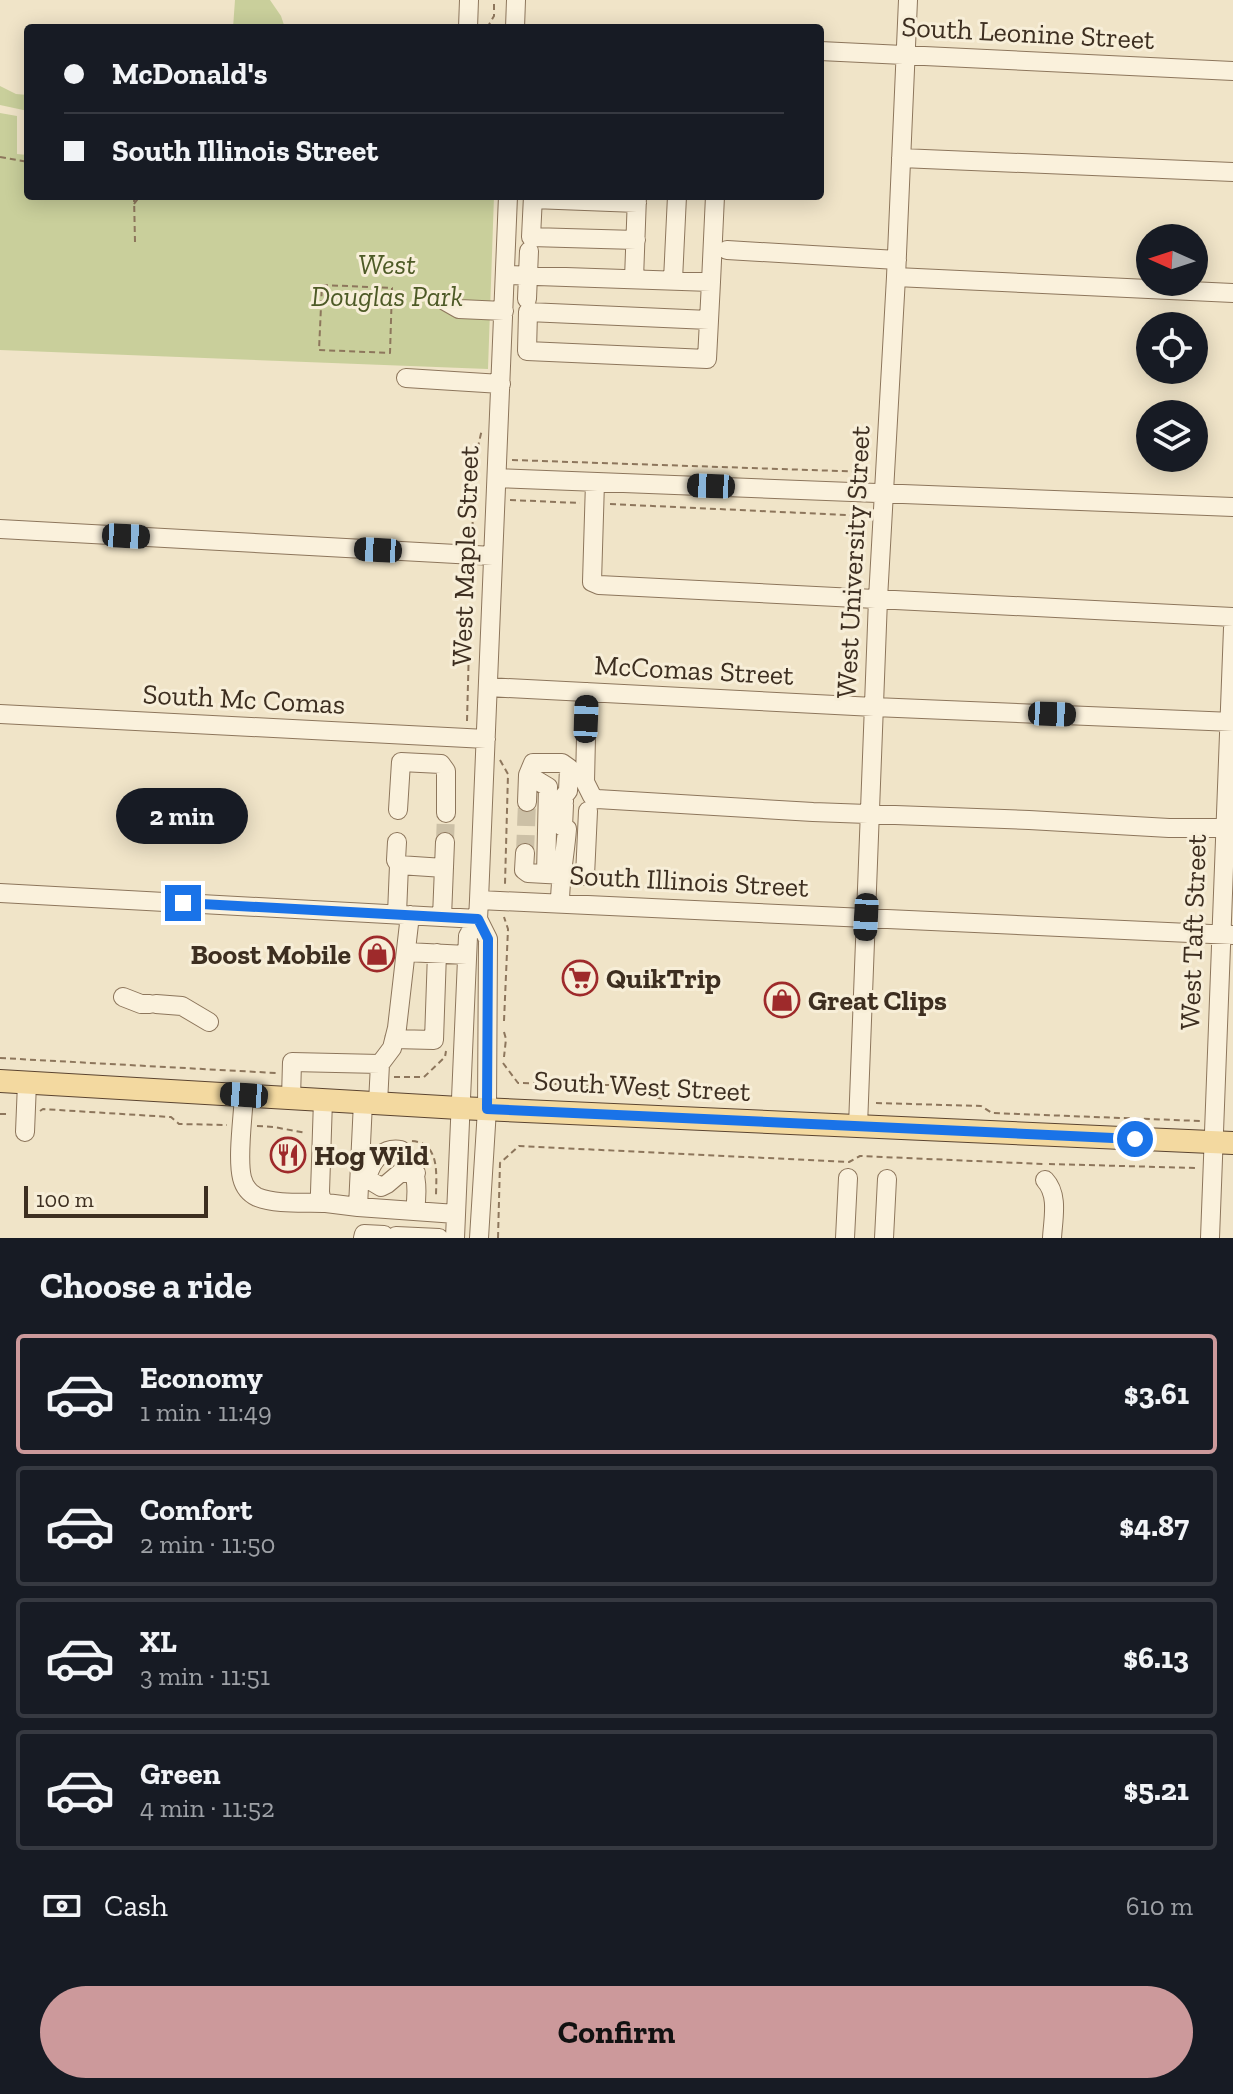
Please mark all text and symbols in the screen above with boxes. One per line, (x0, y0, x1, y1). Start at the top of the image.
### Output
street label: South Leonine Street (901, 10, 1156, 56)
text: McDonald's (112, 56, 268, 92)
text: South Illinois Street (112, 133, 378, 169)
north arrow (1136, 224, 1208, 296)
map controls (1136, 224, 1208, 472)
park label: West Douglas Park (311, 248, 463, 313)
button: locate (1136, 312, 1208, 384)
button: layers (1136, 400, 1208, 472)
street label: West University Street (829, 424, 877, 699)
street label: West Maple Street (445, 444, 485, 667)
car (687, 473, 735, 499)
car (101, 523, 151, 549)
car (353, 537, 403, 563)
street label: McComas Street (594, 648, 795, 692)
street label: South Mc Comas (142, 677, 346, 721)
car (573, 695, 599, 743)
car (1028, 701, 1076, 727)
callout: 2 min (117, 787, 249, 843)
text: 2 min (150, 800, 214, 832)
street label: West Taft Street (1173, 833, 1213, 1031)
street label: South Illinois Street (569, 858, 810, 904)
route end (165, 885, 201, 921)
car (853, 892, 879, 942)
shop icon: Boost Mobile (358, 935, 396, 973)
place label: Boost Mobile (190, 938, 351, 971)
supermarket icon: QuikTrip (561, 959, 599, 997)
place label: QuikTrip (606, 962, 721, 995)
shop icon: Great Clips (763, 981, 801, 1019)
place label: Great Clips (808, 984, 947, 1017)
street label: South West Street (533, 1064, 752, 1108)
car (219, 1081, 269, 1109)
route start (1117, 1121, 1153, 1157)
restaurant icon: Hog Wild (269, 1136, 307, 1174)
place label: Hog Wild (314, 1139, 429, 1172)
scale bar (24, 1182, 208, 1218)
text: 100 m (36, 1186, 94, 1213)
text: Choose a ride (40, 1264, 252, 1307)
icon: car (44, 1358, 116, 1430)
text: Economy (140, 1360, 263, 1396)
text: $3.61 (1124, 1376, 1189, 1412)
text: 1 min · 11:49 (140, 1396, 272, 1428)
icon: car (44, 1490, 116, 1562)
text: Comfort (140, 1492, 252, 1528)
text: $4.87 (1119, 1508, 1189, 1544)
text: 2 min · 11:50 (140, 1528, 276, 1560)
icon: car (44, 1622, 116, 1694)
text: XL (140, 1624, 177, 1660)
text: $6.13 (1123, 1640, 1189, 1676)
text: 3 min · 11:51 (140, 1660, 270, 1692)
icon: car (44, 1754, 116, 1826)
text: Green (140, 1756, 220, 1792)
text: $5.21 (1124, 1772, 1189, 1808)
text: 4 min · 11:52 (140, 1792, 275, 1824)
icon: cash (40, 1884, 84, 1928)
text: Cash (104, 1888, 168, 1924)
text: 610 m (1126, 1890, 1193, 1922)
button: Confirm (40, 1986, 1193, 2078)

